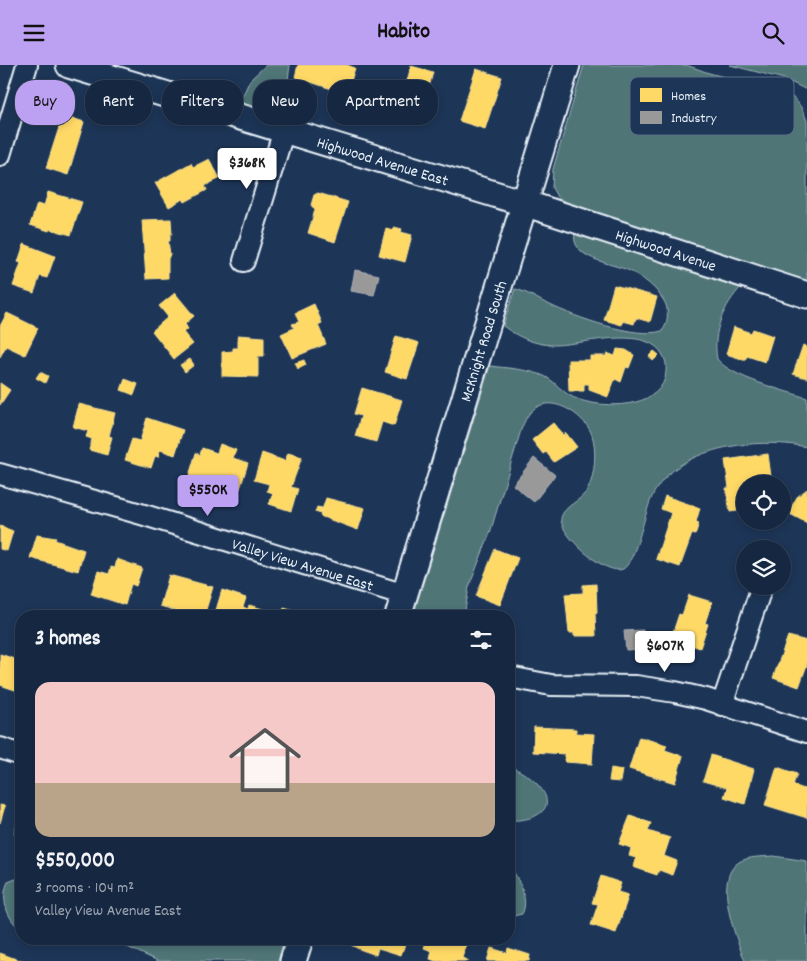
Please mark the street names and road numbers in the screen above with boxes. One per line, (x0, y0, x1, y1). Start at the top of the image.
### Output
street label: Highwood Avenue East (314, 132, 451, 193)
street label: Highwood Avenue (612, 224, 719, 279)
street label: McKnight Road South (455, 278, 514, 405)
street label: Valley View Avenue East (229, 534, 376, 599)

